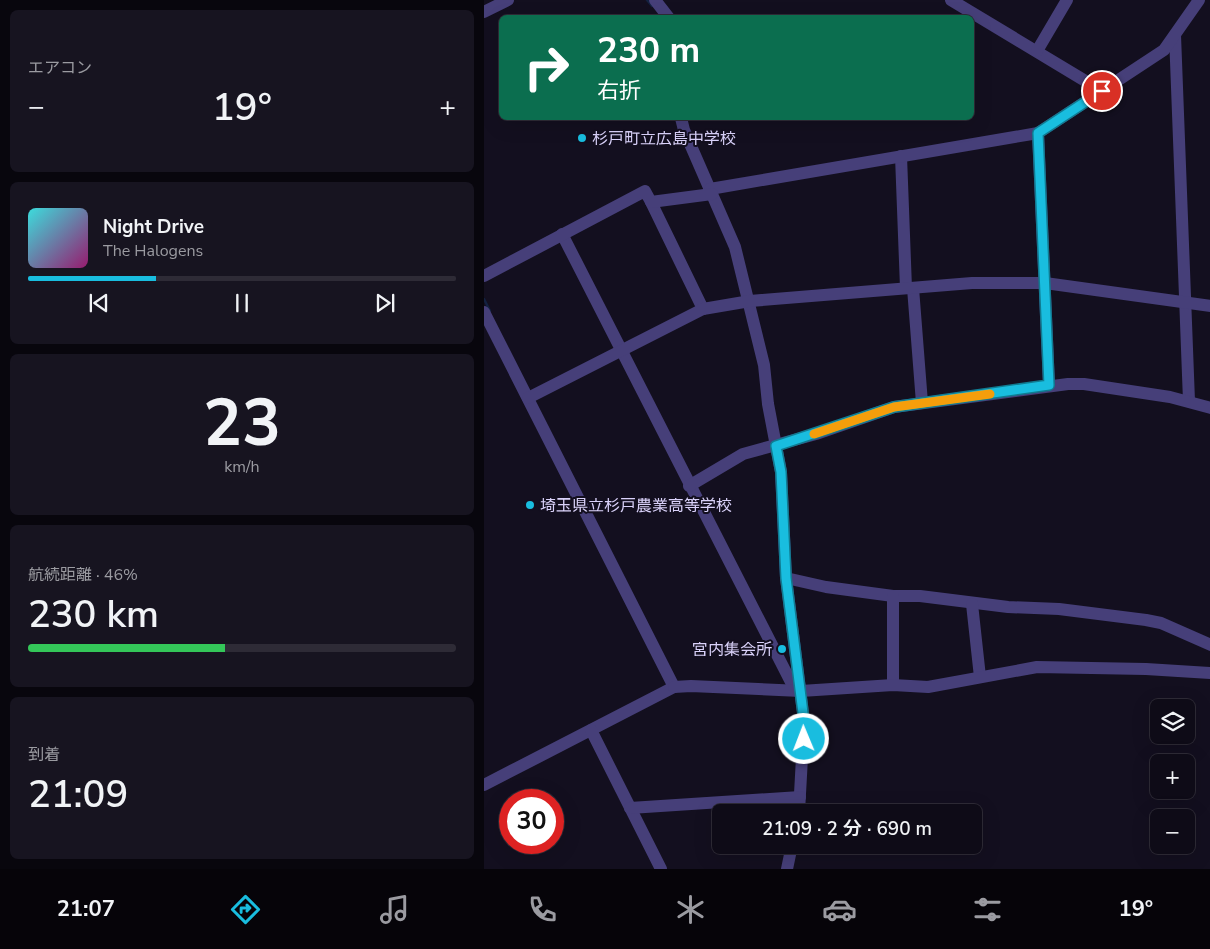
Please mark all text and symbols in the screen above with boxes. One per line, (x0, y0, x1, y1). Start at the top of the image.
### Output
text: 230 m (597, 27, 700, 74)
icon: right (514, 35, 579, 100)
text: エアコン (28, 57, 92, 79)
pin (1081, 70, 1123, 112)
text: 右折 (597, 76, 641, 106)
icon: arrive (1088, 77, 1116, 105)
text: 19° (212, 82, 272, 133)
text: − (28, 88, 45, 126)
text: + (439, 88, 456, 126)
place label: 杉戸町立広島中学校 (592, 128, 736, 150)
marker: 杉戸町立広島中学校 (576, 132, 588, 144)
text: Night Drive (103, 214, 204, 240)
text: The Halogens (103, 240, 203, 262)
icon: previous (85, 289, 113, 317)
icon: pause (228, 289, 256, 317)
icon: next (371, 289, 399, 317)
text: 23 (203, 379, 281, 468)
text: km/h (224, 456, 260, 478)
place label: 埼玉県立杉戸農業高等学校 (540, 495, 732, 517)
marker: 埼玉県立杉戸農業高等学校 (524, 499, 536, 511)
text: 航続距離 · 46% (28, 564, 138, 586)
text: 230 km (28, 589, 159, 640)
place label: 宮内集会所 (692, 639, 772, 661)
marker: 宮内集会所 (776, 643, 788, 655)
map controls (1150, 699, 1195, 854)
button: layers (1150, 699, 1195, 744)
position arrow (777, 712, 829, 764)
text: 到着 (28, 744, 60, 766)
button: + (1150, 754, 1195, 799)
text: 21:09 (28, 769, 128, 820)
speed limit sign: 30 (499, 789, 564, 854)
button: − (1150, 809, 1195, 854)
text: 21:09 · 2 分 · 690 m (762, 816, 932, 842)
icon: directions (228, 892, 263, 927)
icon: music (377, 892, 412, 927)
icon: phone (525, 892, 560, 927)
icon: climate (673, 892, 708, 927)
icon: car (822, 892, 857, 927)
icon: filters (970, 892, 1005, 927)
text: 21:07 (57, 894, 115, 924)
text: 19° (1118, 894, 1153, 924)

